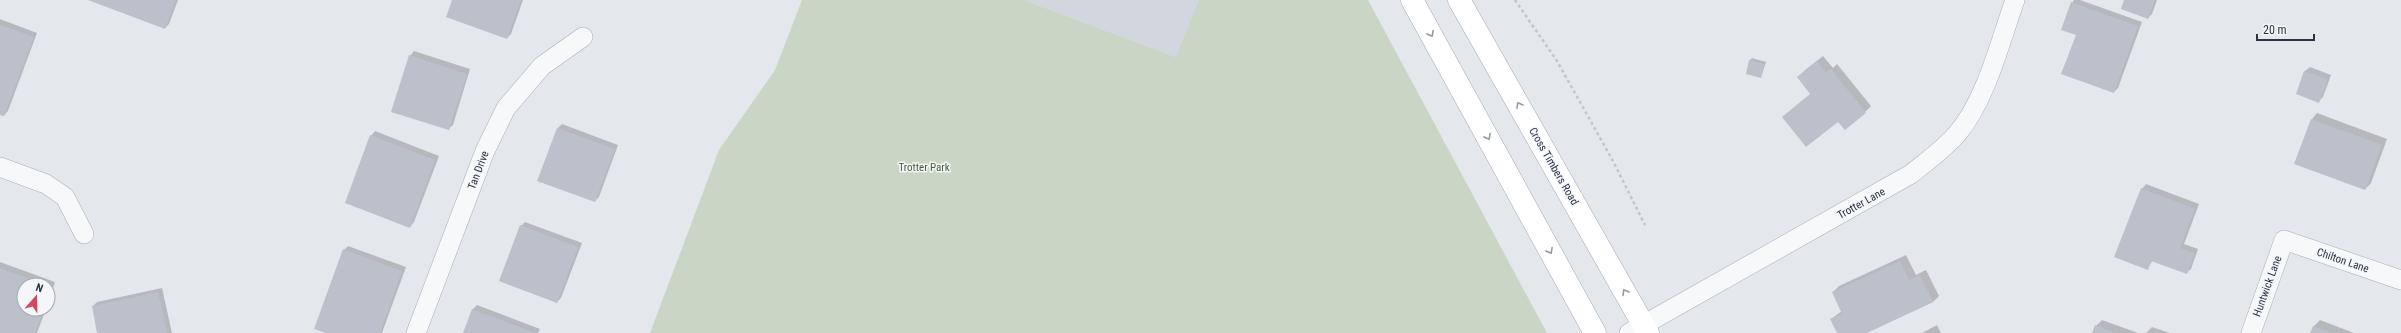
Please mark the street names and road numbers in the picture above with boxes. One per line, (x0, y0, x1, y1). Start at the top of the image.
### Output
street label: Cross Timbers Road (1526, 125, 1581, 207)
street label: Tan Drive (465, 149, 492, 191)
street label: Trotter Lane (1835, 185, 1887, 222)
street label: Chilton Lane (2315, 246, 2371, 275)
street label: Huntwick Lane (2250, 254, 2285, 318)

